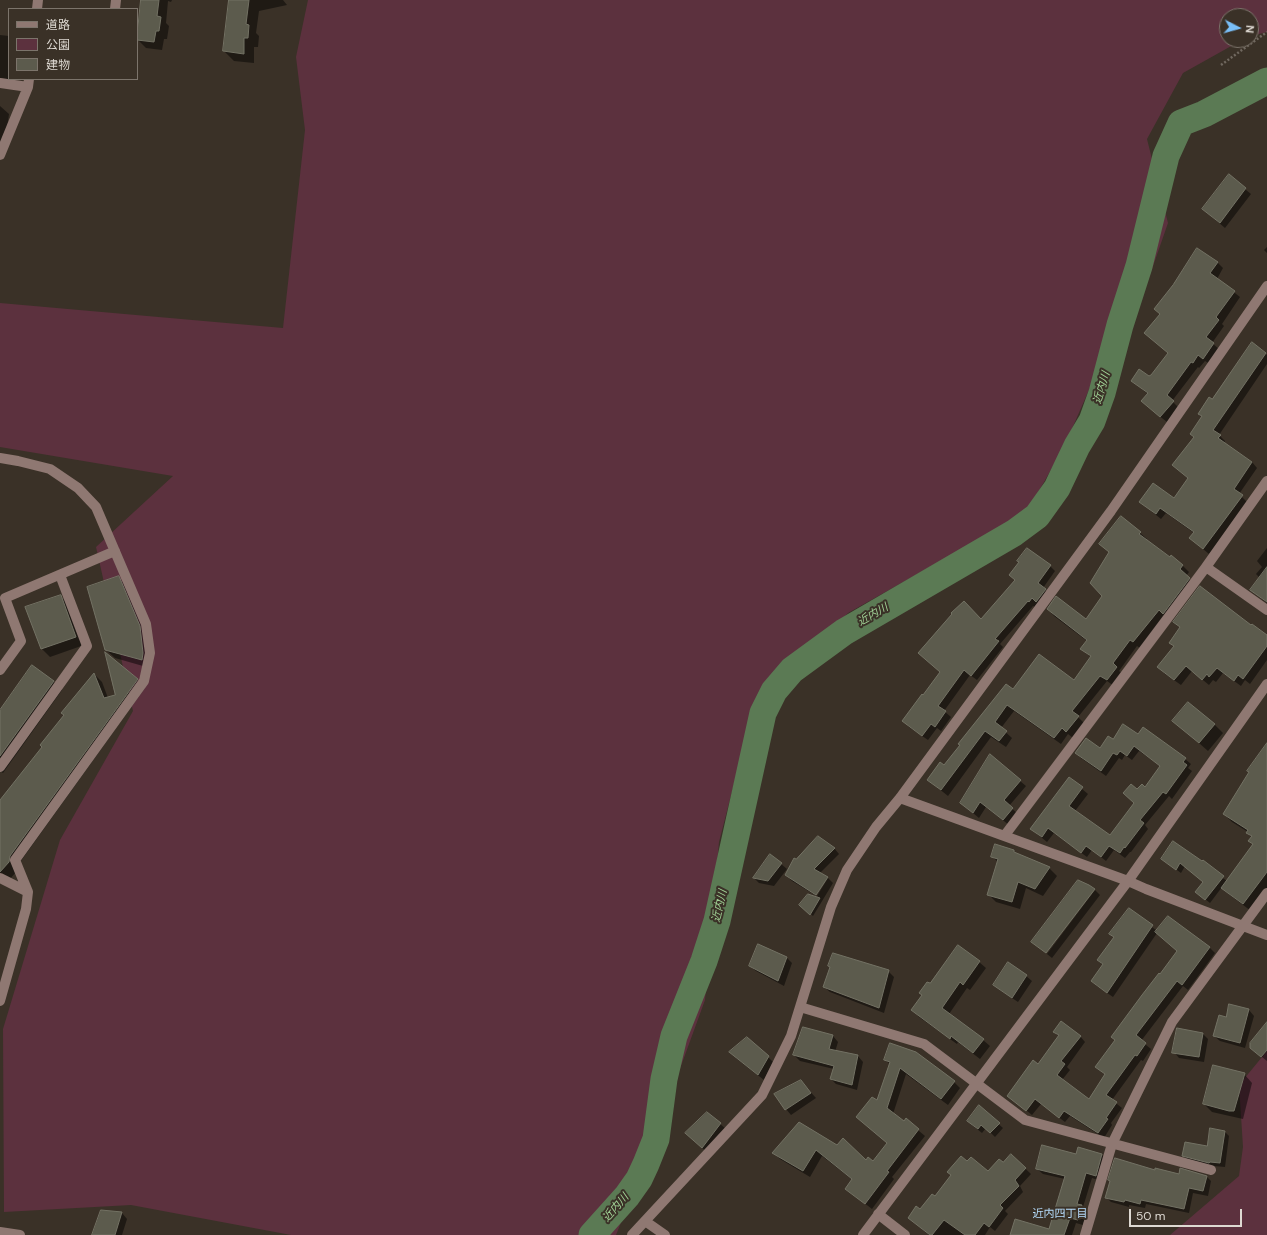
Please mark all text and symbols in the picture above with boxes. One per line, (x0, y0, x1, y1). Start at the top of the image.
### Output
legend (8, 8, 138, 80)
north arrow (1219, 8, 1259, 48)
text: 道路 (46, 17, 70, 33)
text: N (1243, 24, 1257, 34)
text: 公園 (46, 37, 70, 53)
text: 建物 (46, 57, 70, 73)
water label: 近内川 (1091, 370, 1113, 406)
water label: 近内川 (855, 601, 891, 629)
water label: 近内川 (710, 888, 730, 924)
water label: 近内川 (600, 1191, 632, 1225)
scale bar (1131, 1201, 1244, 1227)
district label: 近内四丁目 (1033, 1207, 1087, 1221)
text: 50 m (1136, 1208, 1165, 1224)

